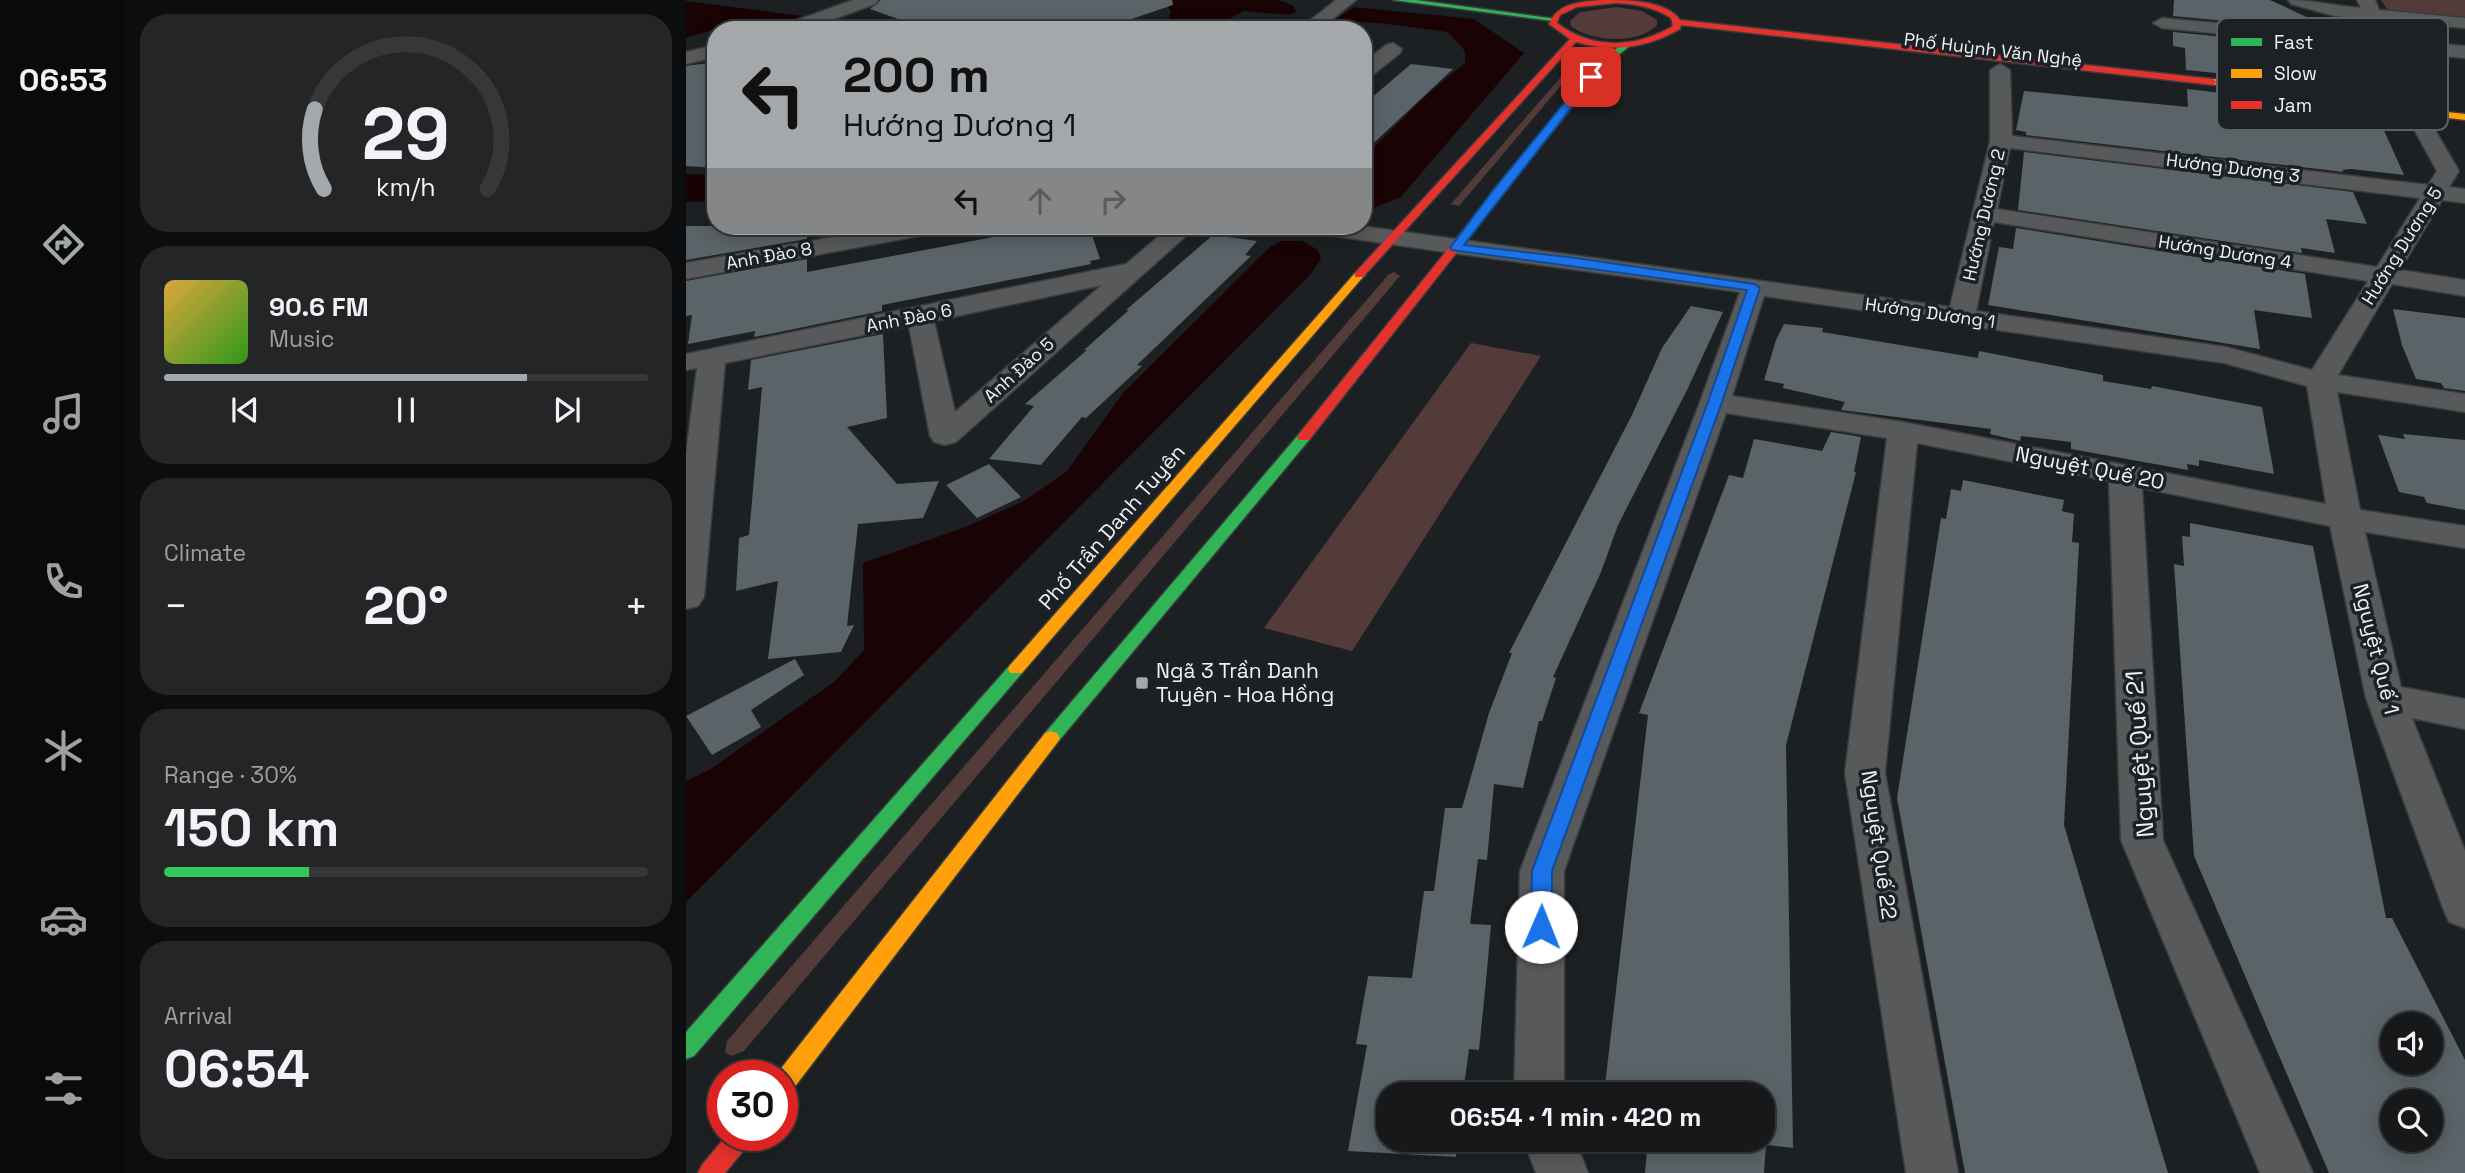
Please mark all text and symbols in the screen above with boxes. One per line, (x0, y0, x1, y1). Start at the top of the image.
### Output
legend (2217, 18, 2448, 130)
street label: Phố Huỳnh Văn Nghệ (1903, 27, 2084, 72)
text: Fast (2274, 30, 2314, 55)
text: 200 m (843, 44, 990, 106)
pin (1561, 47, 1621, 107)
icon: left (728, 49, 819, 140)
icon: arrive (1572, 58, 1610, 96)
text: 06:53 (19, 60, 107, 100)
text: Slow (2274, 61, 2317, 86)
text: 29 (362, 87, 450, 180)
text: Jam (2274, 93, 2312, 118)
text: Hướng Dương 1 (843, 105, 1076, 145)
street label: Hướng Dương 2 (1957, 147, 2010, 283)
street label: Hướng Dương 3 (2165, 148, 2301, 187)
text: km/h (376, 171, 436, 203)
icon: left (948, 182, 986, 220)
icon: ahead (1021, 182, 1059, 220)
icon: right (1094, 182, 1132, 220)
street label: Hướng Dương 5 (2356, 183, 2447, 309)
icon: directions (39, 220, 88, 269)
street label: Hướng Dương 4 (2157, 230, 2294, 273)
street label: Anh Đào 8 (724, 237, 814, 274)
text: 90.6 FM (269, 290, 369, 324)
street label: Hướng Dương 1 (1863, 292, 1997, 333)
street label: Anh Đào 6 (864, 298, 954, 337)
text: Music (269, 324, 334, 354)
street label: Anh Đào 5 (979, 332, 1059, 407)
icon: music (39, 389, 88, 438)
icon: previous (226, 391, 264, 429)
icon: pause (387, 391, 425, 429)
icon: next (548, 391, 586, 429)
street label: Phố Trần Danh Tuyên (1032, 438, 1191, 615)
street label: Nguyệt Quế 20 (2013, 440, 2167, 495)
text: Climate (164, 538, 246, 568)
icon: phone (39, 557, 88, 606)
text: 20° (363, 573, 449, 639)
street label: Nguyệt Quế 1 (2347, 581, 2406, 717)
text: − (164, 582, 188, 630)
text: + (624, 582, 648, 630)
place label: Ngã 3 Trần Danh Tuyên - Hoa Hồng (1156, 657, 1334, 708)
street label: Nguyệt Quế 21 (2118, 670, 2161, 839)
marker: Ngã 3 Trần Danh Tuyên - Hoa Hồng (1134, 675, 1150, 691)
icon: climate (39, 726, 88, 775)
text: Range · 30% (164, 760, 297, 790)
street label: Nguyệt Quế 22 (1856, 769, 1903, 921)
text: 150 km (164, 795, 339, 861)
position arrow (1504, 890, 1578, 964)
icon: car (39, 895, 88, 944)
text: Arrival (164, 1001, 232, 1031)
map controls (2380, 1012, 2443, 1152)
button: sound (2380, 1012, 2443, 1075)
text: 06:54 (164, 1036, 310, 1102)
speed limit sign: 30 (707, 1060, 798, 1151)
icon: filters (39, 1064, 88, 1113)
button: search (2380, 1089, 2443, 1152)
text: 06:54 · 1 min · 420 m (1450, 1100, 1701, 1134)

